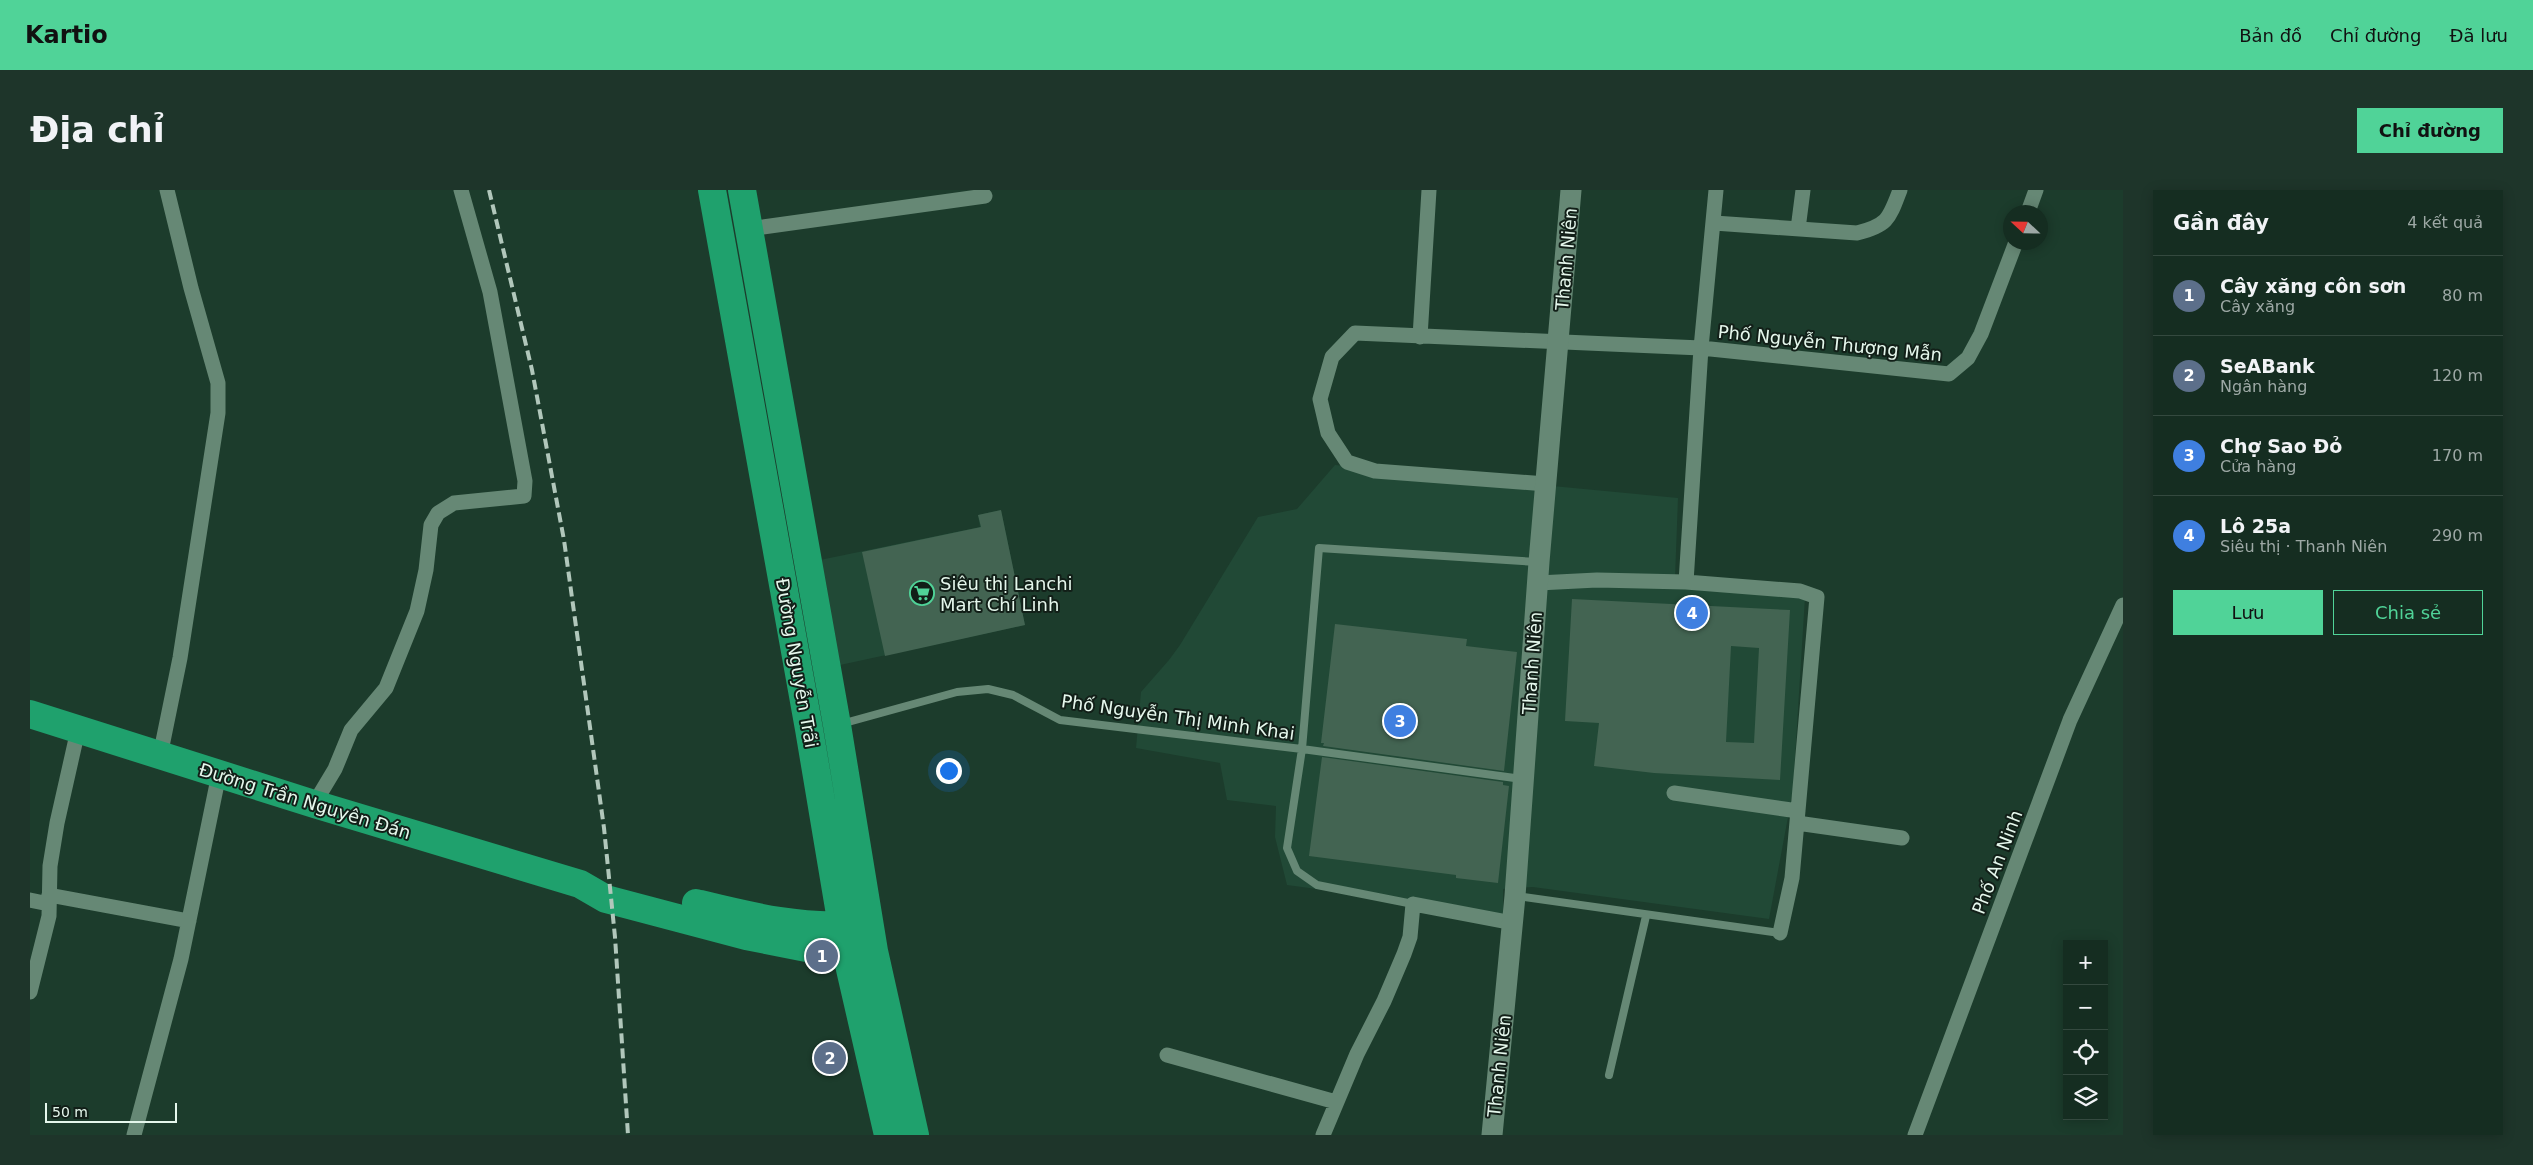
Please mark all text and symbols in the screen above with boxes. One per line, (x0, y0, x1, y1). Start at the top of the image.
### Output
text: Kartio (25, 21, 108, 49)
text: Bản đồ (2239, 25, 2302, 46)
text: Chỉ đường (2330, 25, 2421, 46)
text: Đã lưu (2449, 25, 2508, 46)
button: Chỉ đường (2357, 108, 2503, 153)
text: Địa chỉ (30, 110, 165, 150)
north arrow (2003, 205, 2048, 250)
street label: Thanh Niên (1551, 207, 1581, 312)
text: Gần đây (2173, 211, 2269, 235)
text: 4 kết quả (2407, 213, 2483, 232)
text: Cây xăng côn sơn (2220, 275, 2406, 297)
text: 1 (2183, 286, 2195, 305)
text: 80 m (2442, 286, 2483, 305)
text: Cây xăng (2220, 297, 2295, 316)
street label: Phố Nguyễn Thượng Mẫn (1717, 321, 1943, 365)
text: SeABank (2220, 355, 2315, 377)
text: 2 (2183, 366, 2195, 385)
text: 120 m (2432, 366, 2483, 385)
text: Ngân hàng (2220, 377, 2307, 396)
text: Chợ Sao Đỏ (2220, 435, 2342, 457)
text: 3 (2183, 446, 2195, 465)
text: 170 m (2432, 446, 2483, 465)
text: Cửa hàng (2220, 457, 2296, 476)
text: Lô 25a (2220, 515, 2291, 537)
text: 4 (2183, 526, 2195, 545)
text: 290 m (2432, 526, 2483, 545)
text: Siêu thị · Thanh Niên (2220, 537, 2387, 556)
place label: Siêu thị Lanchi Mart Chí Linh (940, 573, 1073, 615)
street label: Đường Nguyễn Trãi (772, 577, 822, 749)
supermarket icon: Siêu thị Lanchi Mart Chí Linh (909, 580, 935, 606)
button: Lưu (2173, 590, 2323, 635)
button: Chia sẻ (2333, 590, 2483, 635)
pin: 4 (1676, 594, 1708, 632)
street label: Thanh Niên (1518, 611, 1546, 716)
street label: Phố Nguyễn Thị Minh Khai (1060, 690, 1296, 744)
pin: 3 (1384, 702, 1416, 740)
your location (936, 758, 962, 784)
street label: Đường Trần Nguyên Đán (197, 759, 413, 843)
street label: Phố An Ninh (1968, 807, 2026, 917)
pin: 1 (806, 937, 838, 975)
map controls (2063, 940, 2108, 1120)
button: + (2063, 940, 2108, 985)
button: − (2063, 985, 2108, 1030)
street label: Thanh Niên (1483, 1014, 1515, 1119)
button: locate (2063, 1030, 2108, 1075)
pin: 2 (814, 1039, 846, 1077)
button: layers (2063, 1075, 2108, 1120)
scale bar (45, 1100, 178, 1123)
text: 50 m (52, 1104, 88, 1120)

